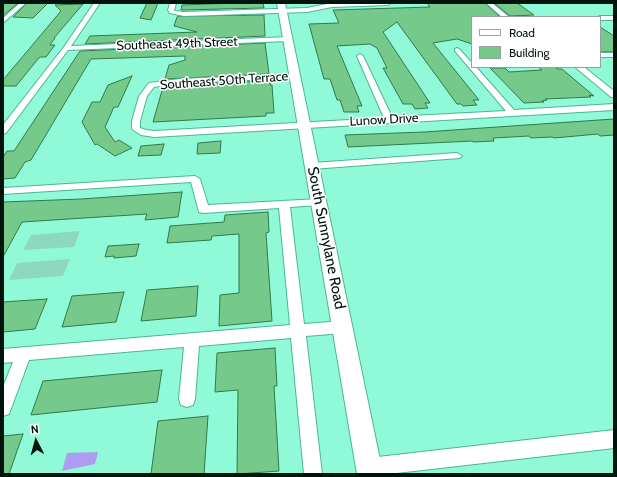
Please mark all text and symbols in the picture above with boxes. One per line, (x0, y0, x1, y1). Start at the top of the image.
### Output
legend (471, 16, 601, 68)
text: Road (509, 25, 535, 40)
street label: Southeast 49th Street (116, 34, 238, 54)
text: Building (509, 45, 550, 60)
street label: Southeast 50th Terrace (159, 69, 289, 93)
street label: Lunow Drive (349, 110, 419, 130)
street label: South Sunnylane Road (303, 165, 349, 311)
north arrow (16, 421, 56, 461)
text: N (30, 422, 39, 436)

